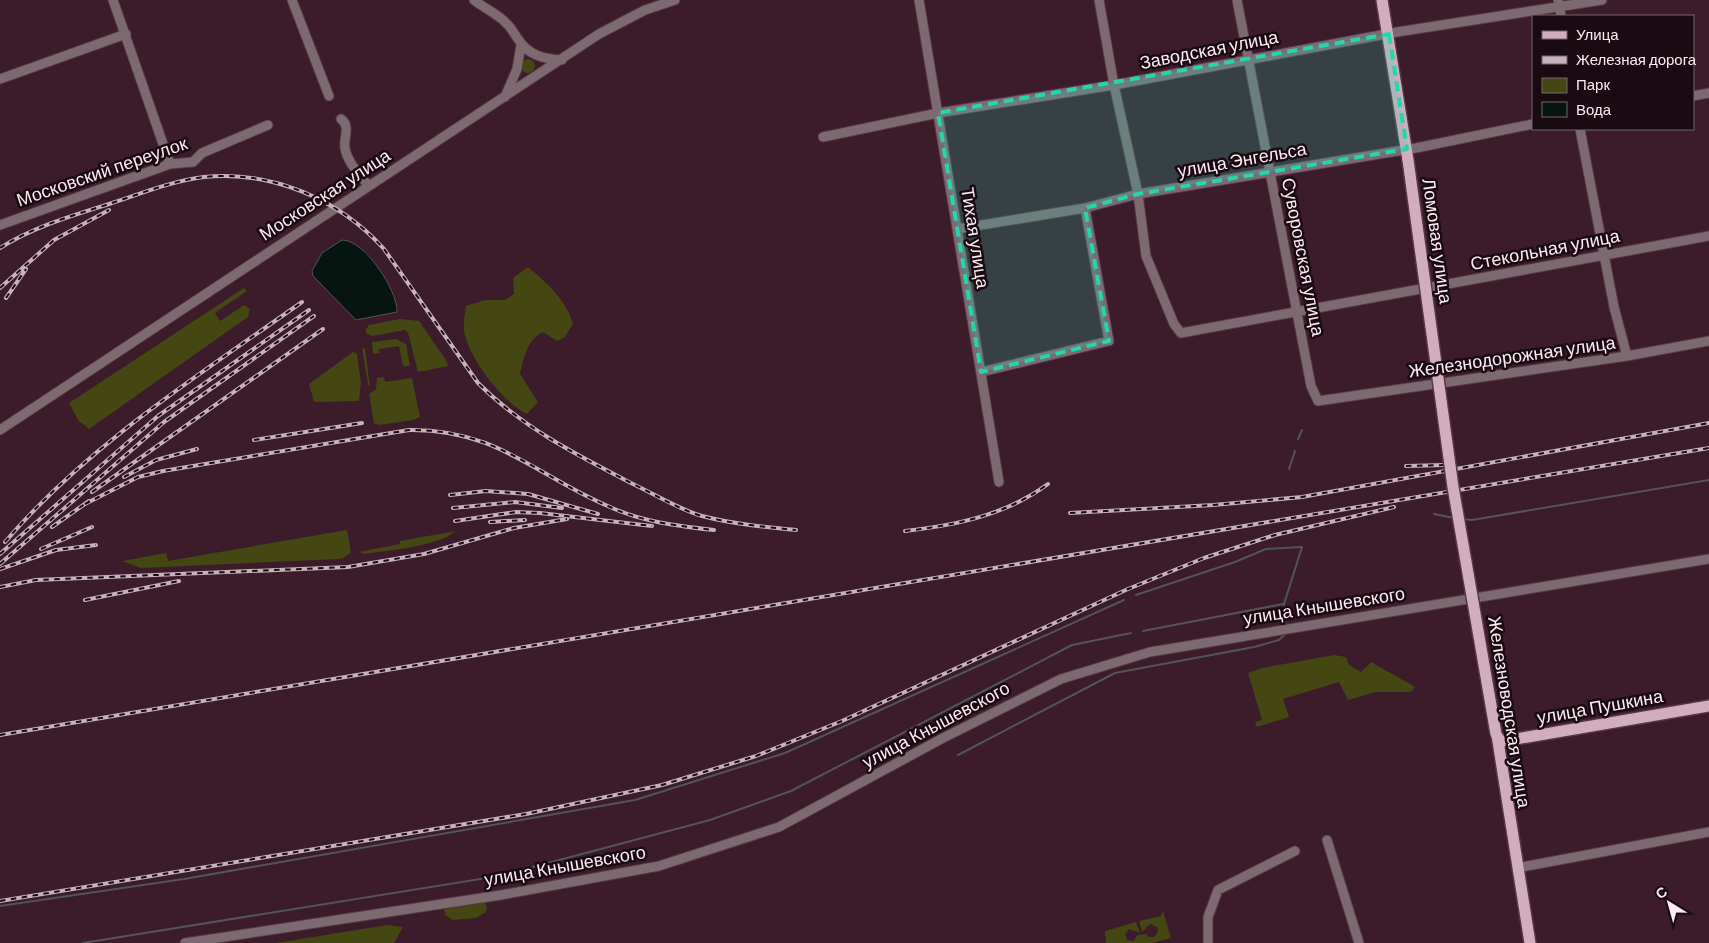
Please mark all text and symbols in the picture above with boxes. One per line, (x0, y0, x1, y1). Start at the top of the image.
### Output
legend (1532, 15, 1694, 130)
street label: Заводская улица (1138, 25, 1281, 73)
text: Улица (1576, 25, 1619, 43)
text: Железная дорога (1576, 50, 1697, 68)
text: Парк (1576, 75, 1610, 93)
text: Вода (1576, 100, 1612, 118)
street label: Московский переулок (13, 131, 190, 211)
street label: улица Энгельса (1176, 137, 1309, 181)
street label: Московская улица (255, 143, 395, 245)
street label: Суворовская улица (1278, 176, 1330, 339)
street label: Ломовая улица (1418, 177, 1458, 306)
street label: Тихая улица (957, 186, 995, 291)
street label: Стекольная улица (1468, 224, 1622, 274)
street label: Железнодорожная улица (1407, 330, 1618, 381)
street label: улица Кнышевского (1241, 581, 1406, 629)
street label: Железноводская улица (1484, 614, 1536, 810)
street label: улица Кнышевского (858, 676, 1013, 772)
street label: улица Пушкина (1535, 684, 1665, 728)
street label: улица Кнышевского (482, 840, 647, 890)
north arrow (1644, 878, 1694, 928)
text: С (1652, 882, 1670, 902)

